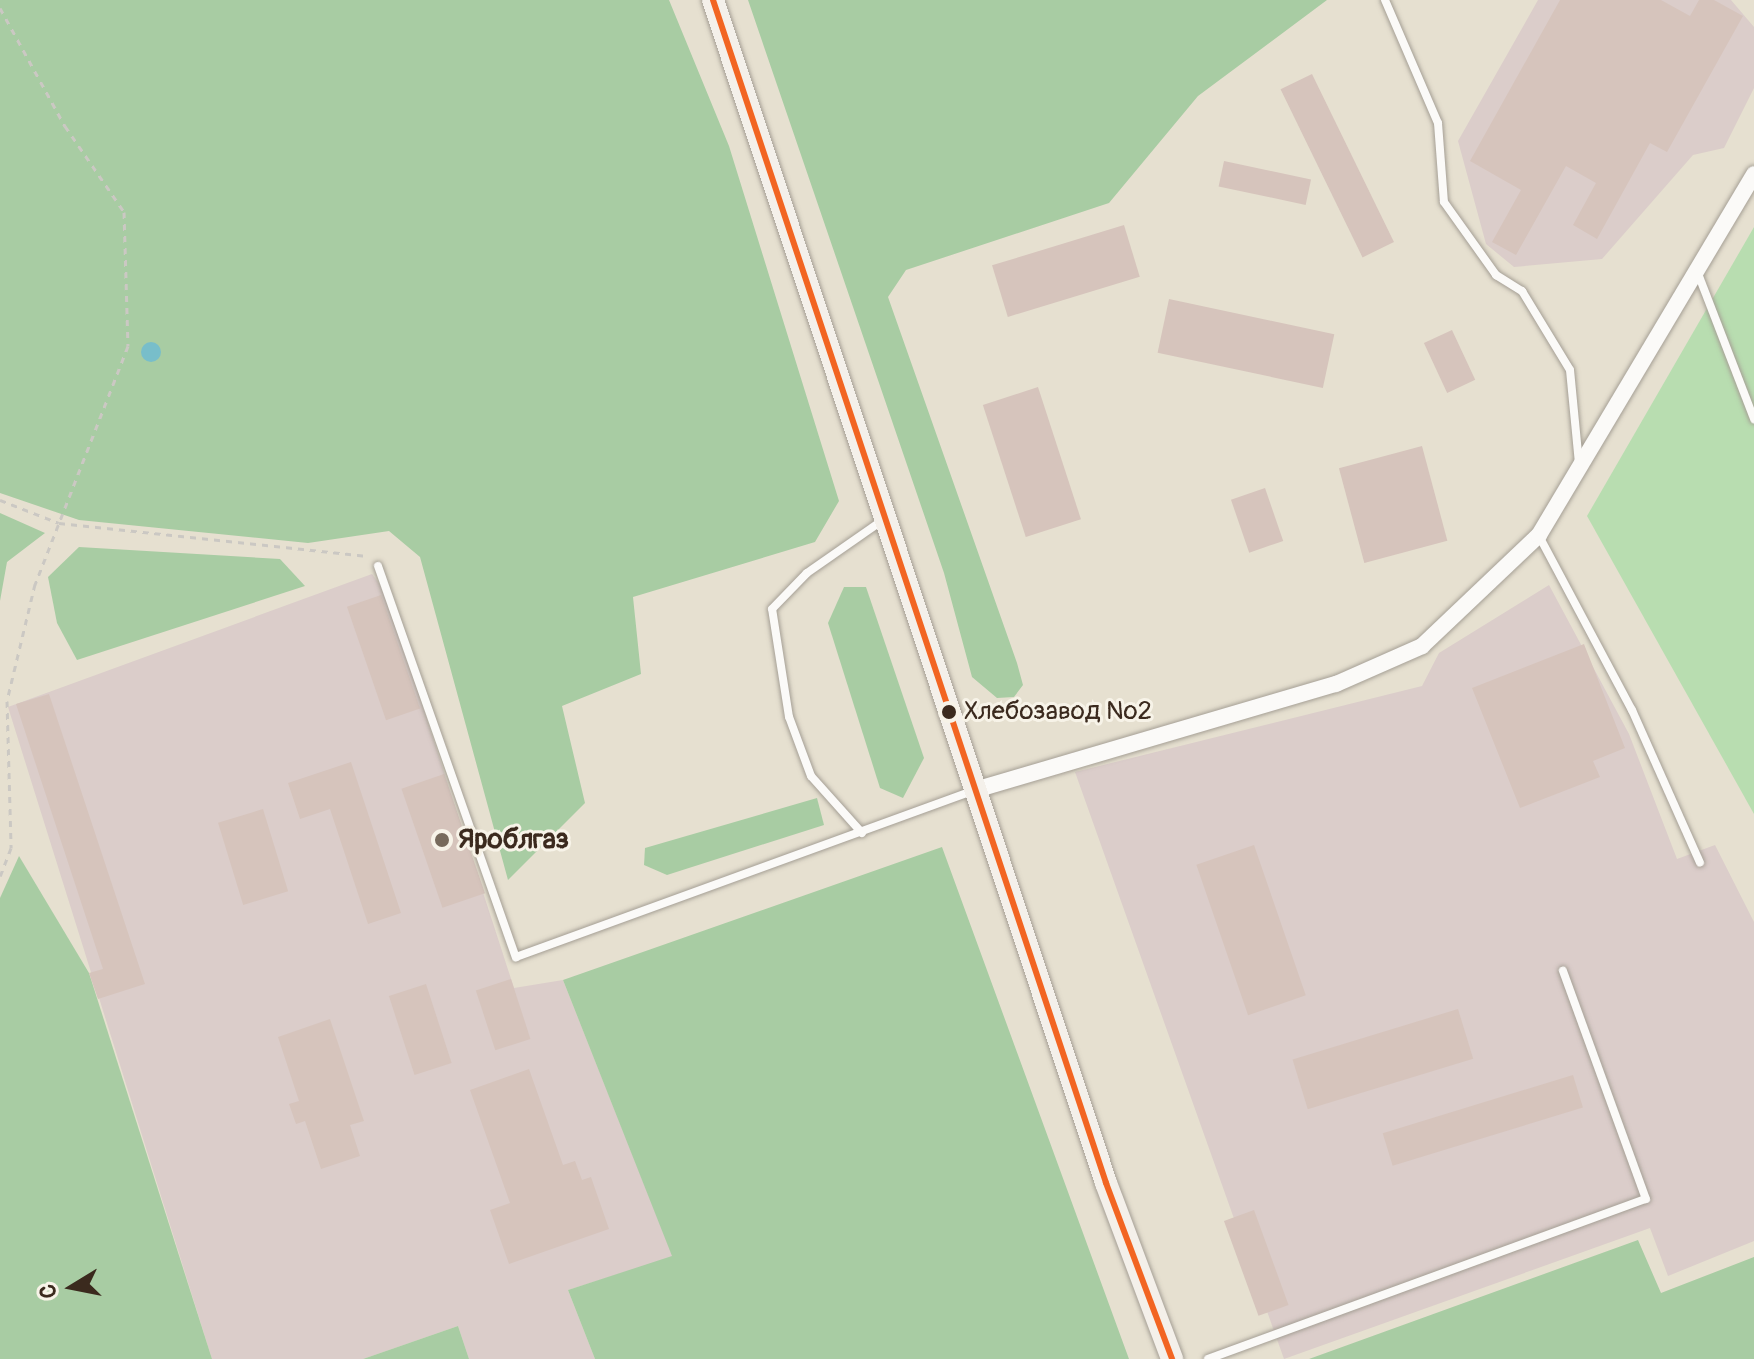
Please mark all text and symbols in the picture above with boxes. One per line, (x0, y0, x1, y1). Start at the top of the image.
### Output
place label: Хлебозавод №2 (964, 696, 1152, 728)
marker: Хлебозавод №2 (941, 704, 957, 720)
place label: Яроблгаз (458, 823, 569, 857)
marker: Яроблгаз (433, 831, 451, 849)
north arrow (32, 1247, 112, 1327)
text: С (33, 1282, 63, 1300)

